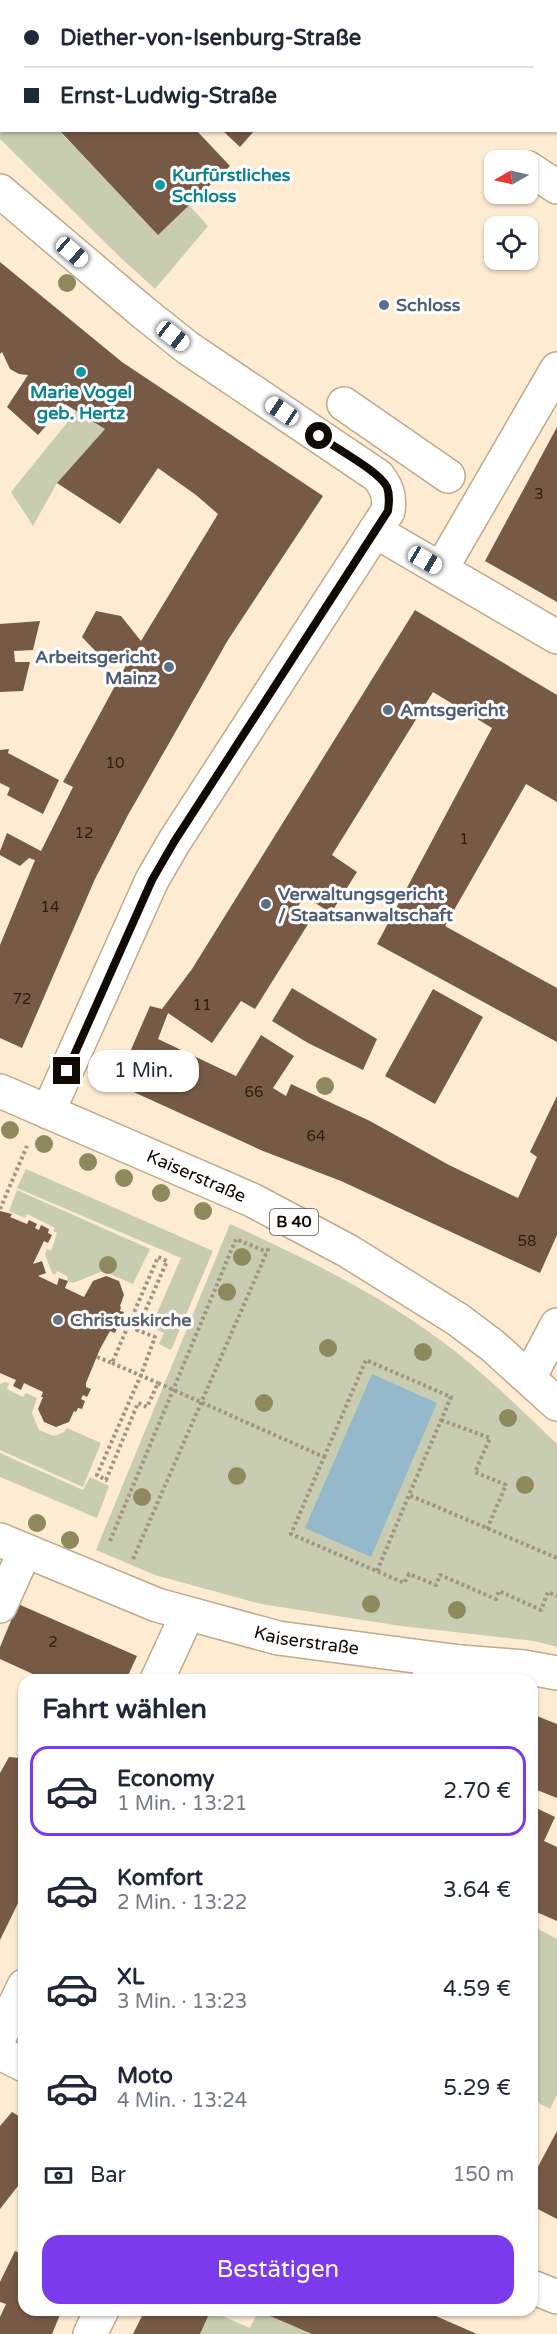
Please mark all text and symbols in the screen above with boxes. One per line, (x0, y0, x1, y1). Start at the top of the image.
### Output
text: Diether-von-Isenburg-Straße (60, 25, 361, 51)
text: Ernst-Ludwig-Straße (60, 83, 277, 109)
north arrow (484, 150, 538, 204)
map controls (484, 150, 538, 270)
place label: Kurfürstliches Schloss (172, 164, 291, 207)
marker: Kurfürstliches Schloss (153, 178, 167, 192)
button: locate (484, 216, 538, 270)
car (53, 233, 91, 271)
place label: Schloss (396, 294, 461, 316)
marker: Schloss (377, 298, 391, 312)
car (153, 318, 193, 354)
marker: Marie Vogel geb. Hertz (74, 365, 88, 379)
place label: Marie Vogel geb. Hertz (30, 381, 132, 424)
car (262, 393, 302, 429)
route start (305, 422, 332, 449)
house number: 3 (534, 485, 544, 503)
car (405, 543, 445, 577)
place label: Arbeitsgericht Mainz (35, 646, 157, 689)
marker: Arbeitsgericht Mainz (162, 660, 176, 674)
place label: Amtsgericht (400, 699, 505, 721)
marker: Amtsgericht (381, 703, 395, 717)
house number: 10 (106, 754, 124, 772)
house number: 12 (75, 824, 93, 842)
house number: 1 (459, 830, 469, 848)
place label: Verwaltungsgericht / Staatsanwaltschaft (278, 883, 453, 926)
marker: Verwaltungsgericht / Staatsanwaltschaft (259, 897, 273, 911)
house number: 14 (41, 898, 59, 916)
house number: 72 (13, 990, 31, 1008)
house number: 11 (193, 996, 211, 1014)
callout: 1 Min. (88, 1050, 199, 1092)
route end (53, 1057, 80, 1084)
text: 1 Min. (114, 1059, 173, 1083)
house number: 66 (245, 1083, 263, 1101)
house number: 64 (307, 1127, 325, 1145)
street label: Kaiserstraße (143, 1145, 249, 1207)
road number: B 40 (270, 1209, 318, 1235)
house number: 58 (518, 1232, 536, 1250)
place label: Christuskirche (70, 1309, 192, 1331)
marker: Christuskirche (51, 1313, 65, 1327)
street label: Kaiserstraße (252, 1621, 360, 1660)
house number: 2 (48, 1633, 58, 1651)
text: Fahrt wählen (42, 1693, 207, 1726)
icon: car (45, 1764, 99, 1818)
text: Economy (117, 1766, 214, 1792)
text: 2.70 € (443, 1778, 511, 1804)
text: 1 Min. · 13:21 (117, 1792, 247, 1816)
icon: car (45, 1863, 99, 1917)
text: Komfort (117, 1865, 203, 1891)
text: 3.64 € (443, 1877, 511, 1903)
text: 2 Min. · 13:22 (117, 1891, 247, 1915)
icon: car (45, 1962, 99, 2016)
text: XL (117, 1964, 144, 1990)
text: 4.59 € (443, 1976, 511, 2002)
text: 3 Min. · 13:23 (117, 1990, 247, 2014)
icon: car (45, 2061, 99, 2115)
text: Moto (117, 2063, 173, 2089)
text: 5.29 € (443, 2075, 511, 2101)
text: 4 Min. · 13:24 (117, 2089, 247, 2113)
icon: cash (42, 2159, 75, 2192)
text: Bar (90, 2162, 126, 2188)
text: 150 m (453, 2163, 514, 2187)
button: Bestätigen (42, 2235, 514, 2304)

